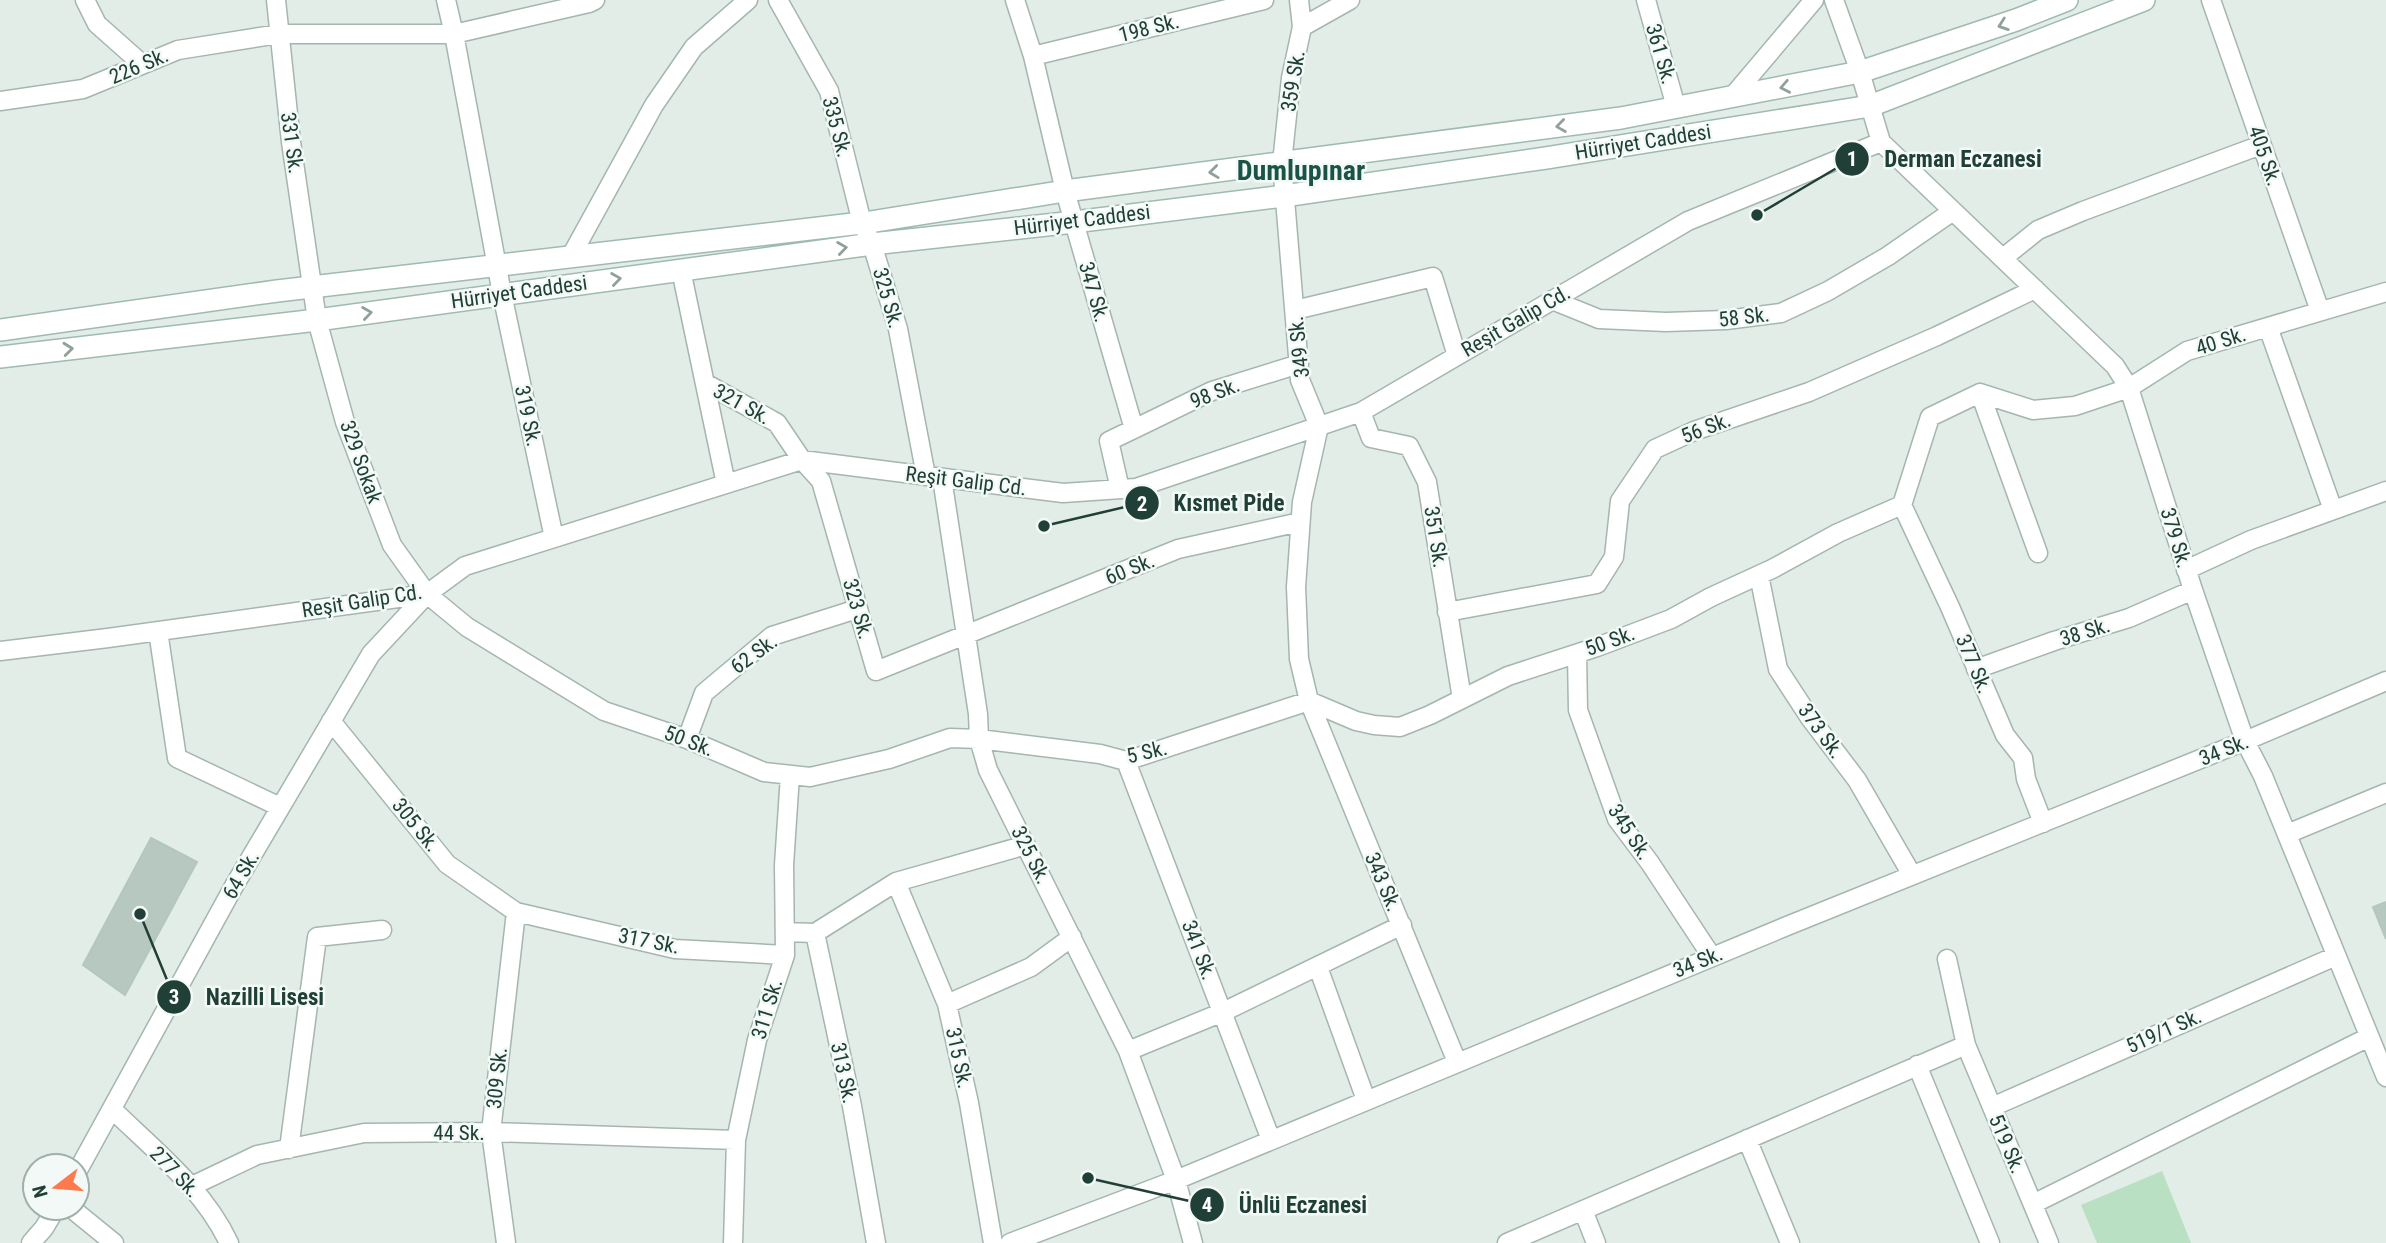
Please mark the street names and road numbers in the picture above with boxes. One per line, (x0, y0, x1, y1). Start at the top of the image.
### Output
street label: 198 Sk. (1116, 9, 1182, 47)
street label: 361 Sk. (1641, 21, 1681, 87)
street label: 226 Sk. (106, 43, 172, 89)
street label: 359 Sk. (1276, 49, 1310, 113)
street label: 335 Sk. (817, 94, 857, 160)
street label: 331 Sk. (276, 111, 308, 175)
street label: Hürriyet Caddesi (1573, 119, 1713, 165)
street label: 405 Sk. (2244, 123, 2286, 189)
street label: Hürriyet Caddesi (1012, 200, 1152, 240)
street label: 347 Sk. (1074, 259, 1114, 325)
street label: 325 Sk. (868, 265, 908, 331)
street label: Hürriyet Caddesi (449, 271, 589, 313)
street label: Reşit Galip Cd. (1457, 280, 1575, 362)
street label: 58 Sk. (1717, 302, 1771, 332)
street label: 349 Sk. (1284, 315, 1314, 379)
street label: 40 Sk. (2193, 322, 2249, 360)
street label: 98 Sk. (1187, 373, 1243, 413)
street label: 321 Sk. (709, 379, 775, 429)
street label: 319 Sk. (510, 383, 546, 449)
street label: 56 Sk. (1678, 408, 1734, 448)
street label: 329 Sokak (335, 417, 387, 507)
street label: Reşit Galip Cd. (904, 462, 1028, 500)
street label: 351 Sk. (1419, 505, 1453, 569)
street label: 379 Sk. (2155, 505, 2197, 571)
street label: 60 Sk. (1102, 548, 1158, 590)
street label: 323 Sk. (838, 576, 878, 642)
street label: Reşit Galip Cd. (300, 580, 424, 622)
street label: 38 Sk. (2057, 613, 2113, 651)
street label: 50 Sk. (1582, 621, 1638, 661)
street label: 62 Sk. (726, 629, 782, 679)
street label: 377 Sk. (1951, 631, 1997, 697)
street label: 373 Sk. (1793, 699, 1849, 763)
street label: 50 Sk. (661, 721, 717, 761)
street label: 34 Sk. (2196, 729, 2252, 771)
street label: 5 Sk. (1124, 736, 1170, 768)
street label: 305 Sk. (387, 793, 445, 857)
street label: 345 Sk. (1603, 800, 1657, 864)
street label: 325 Sk. (1006, 822, 1056, 888)
street label: 64 Sk. (218, 847, 264, 903)
street label: 343 Sk. (1360, 849, 1406, 915)
street label: 341 Sk. (1177, 917, 1221, 983)
street label: 317 Sk. (616, 923, 682, 959)
street label: 34 Sk. (1670, 941, 1726, 983)
street label: 311 Sk. (746, 976, 788, 1042)
street label: 519/1 Sk. (2123, 1004, 2205, 1058)
street label: 315 Sk. (941, 1025, 977, 1091)
street label: 313 Sk. (826, 1040, 862, 1106)
street label: 309 Sk. (482, 1046, 512, 1110)
street label: 519 Sk. (1984, 1111, 2030, 1177)
street label: 44 Sk. (433, 1121, 485, 1145)
street label: 277 Sk. (145, 1141, 205, 1203)

